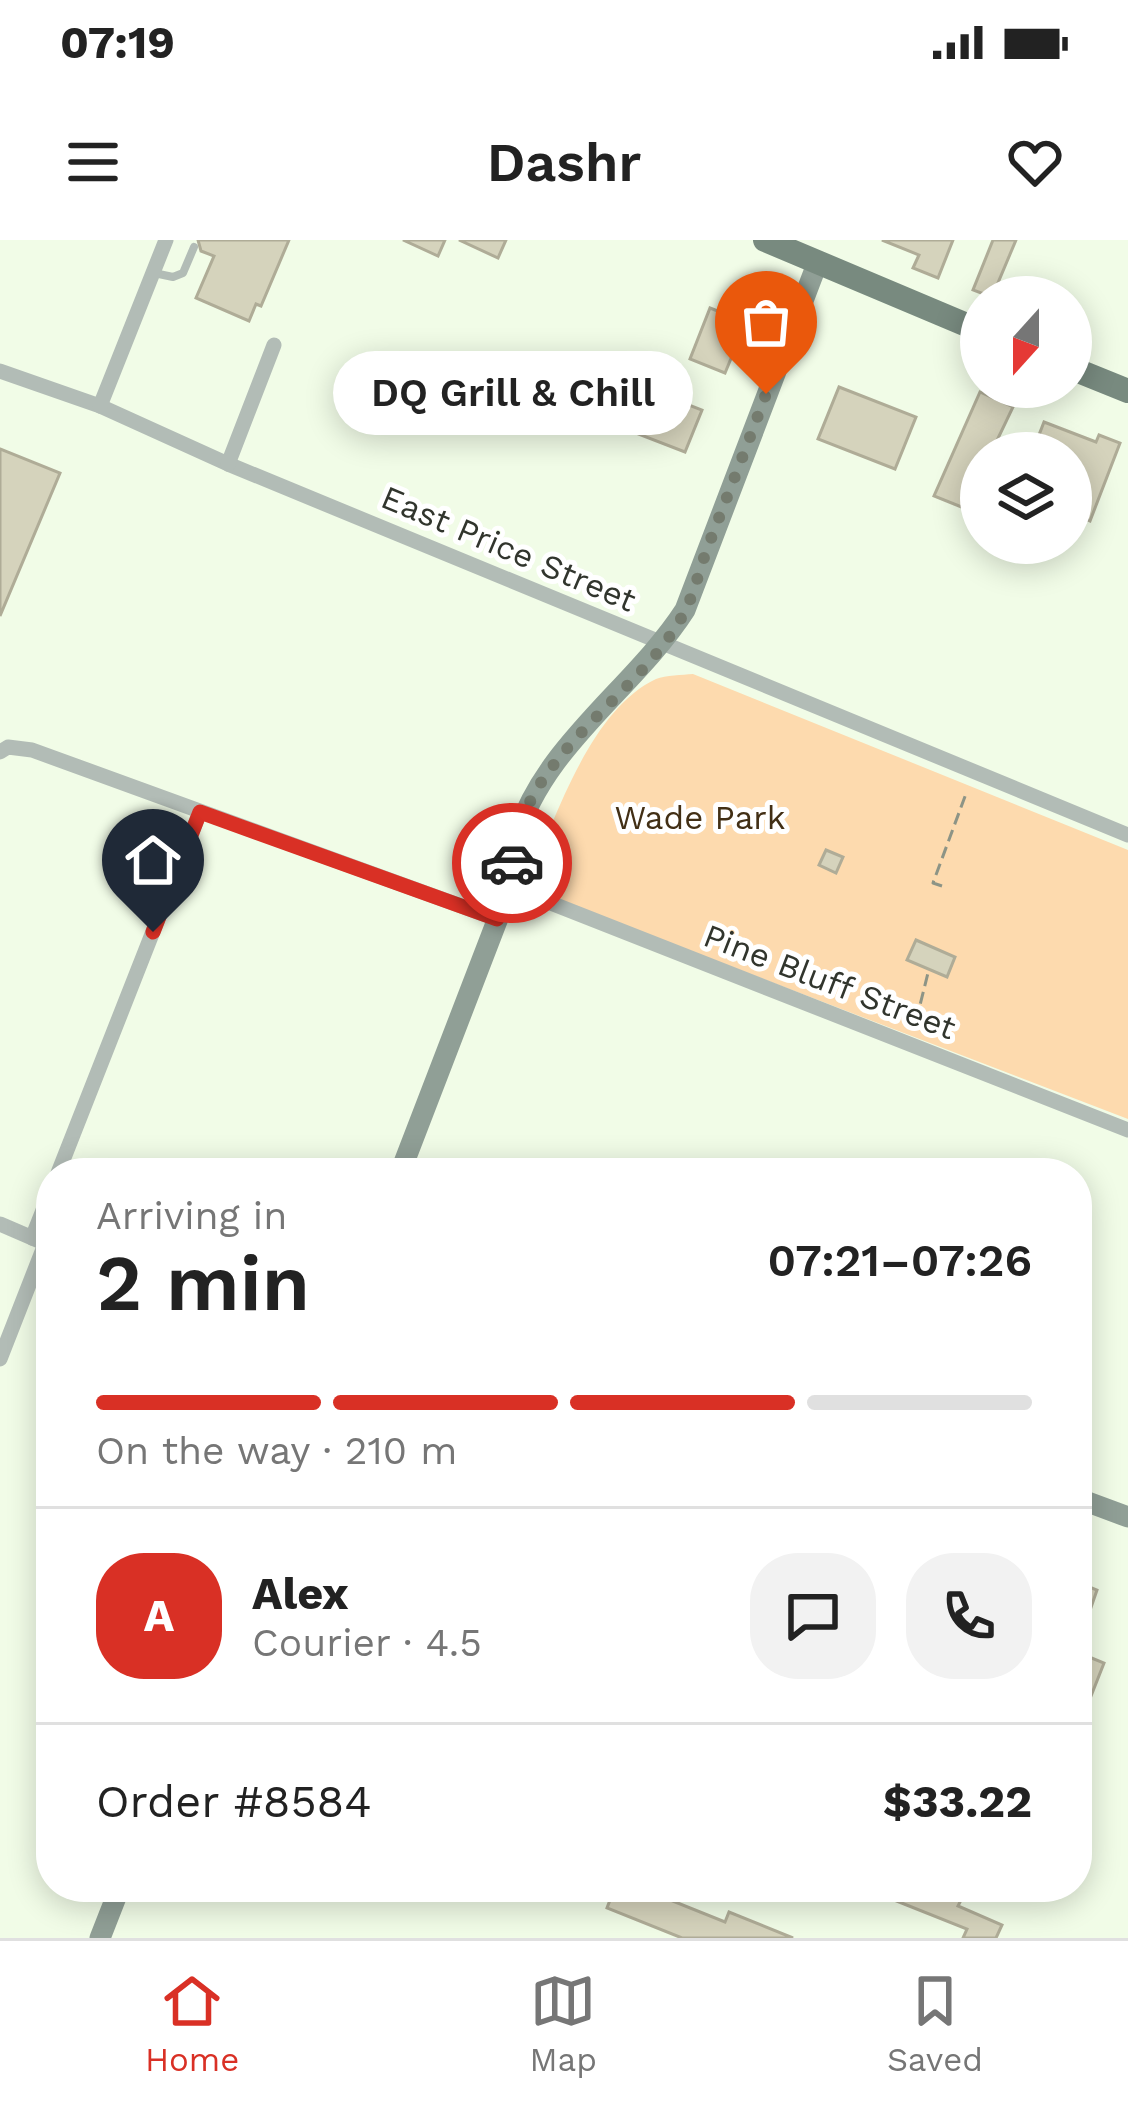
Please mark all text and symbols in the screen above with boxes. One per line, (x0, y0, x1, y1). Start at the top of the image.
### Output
text: 07:19 (60, 16, 175, 69)
icon: menu (60, 129, 126, 195)
icon: heart (1002, 129, 1068, 195)
text: Dashr (487, 131, 641, 194)
pin (715, 271, 817, 394)
north arrow (960, 276, 1092, 408)
map controls (960, 276, 1092, 564)
icon: bag (733, 289, 799, 355)
callout: DQ Grill & Chill (334, 352, 694, 436)
text: DQ Grill & Chill (371, 370, 655, 415)
button: layers (960, 432, 1092, 564)
street label: East Price Street (376, 477, 642, 620)
park label: Wade Park (614, 798, 786, 837)
courier (452, 803, 572, 923)
pin (102, 809, 204, 932)
icon: home (120, 827, 186, 893)
icon: car (479, 830, 545, 896)
street label: Pine Bluff Street (698, 915, 962, 1048)
text: Arriving in (96, 1193, 287, 1238)
text: 07:21–07:26 (768, 1234, 1032, 1287)
text: 2 min (96, 1237, 310, 1329)
text: On the way · 210 m (96, 1428, 457, 1473)
button: chat (750, 1553, 876, 1679)
button: phone (906, 1553, 1032, 1679)
text: Alex (252, 1567, 349, 1620)
text: A (144, 1589, 174, 1642)
text: Courier · 4.5 (252, 1620, 482, 1665)
text: Order #8584 (96, 1775, 372, 1828)
text: $33.22 (883, 1775, 1032, 1828)
tab: Home (145, 1968, 239, 2079)
tab: Map (530, 1968, 597, 2079)
tab: Saved (887, 1968, 983, 2079)

